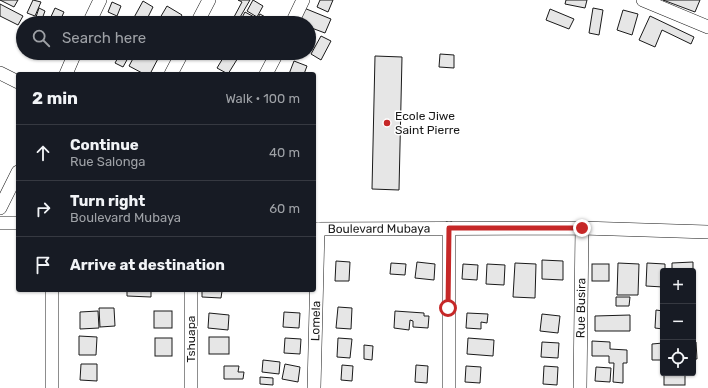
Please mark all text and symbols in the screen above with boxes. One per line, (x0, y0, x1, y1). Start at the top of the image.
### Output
search box (16, 16, 316, 60)
icon: search (30, 27, 52, 49)
text: Search here (62, 29, 146, 47)
text: 2 min (32, 88, 78, 108)
text: Walk · 100 m (225, 91, 300, 106)
place label: Ecole Jiwe Saint Pierre (395, 109, 460, 137)
marker: Ecole Jiwe Saint Pierre (382, 118, 392, 128)
text: Continue (70, 136, 139, 154)
icon: ahead (32, 142, 54, 164)
text: 40 m (269, 145, 300, 160)
text: Rue Salonga (70, 154, 146, 169)
text: Turn right (70, 192, 145, 210)
icon: right (32, 198, 54, 220)
text: 60 m (269, 201, 300, 216)
text: Boulevard Mubaya (70, 210, 181, 225)
route end (573, 219, 591, 237)
street label: Boulevard Mubaya (328, 222, 430, 236)
icon: arrive (32, 254, 54, 276)
text: Arrive at destination (70, 256, 225, 274)
map controls (660, 268, 696, 376)
button: + (660, 268, 696, 304)
street label: Rue Busira (574, 278, 588, 338)
route start (439, 299, 457, 317)
street label: Lomela (308, 301, 323, 341)
button: − (660, 304, 696, 340)
street label: Tshuapa (184, 316, 198, 362)
button: locate (660, 340, 696, 376)

